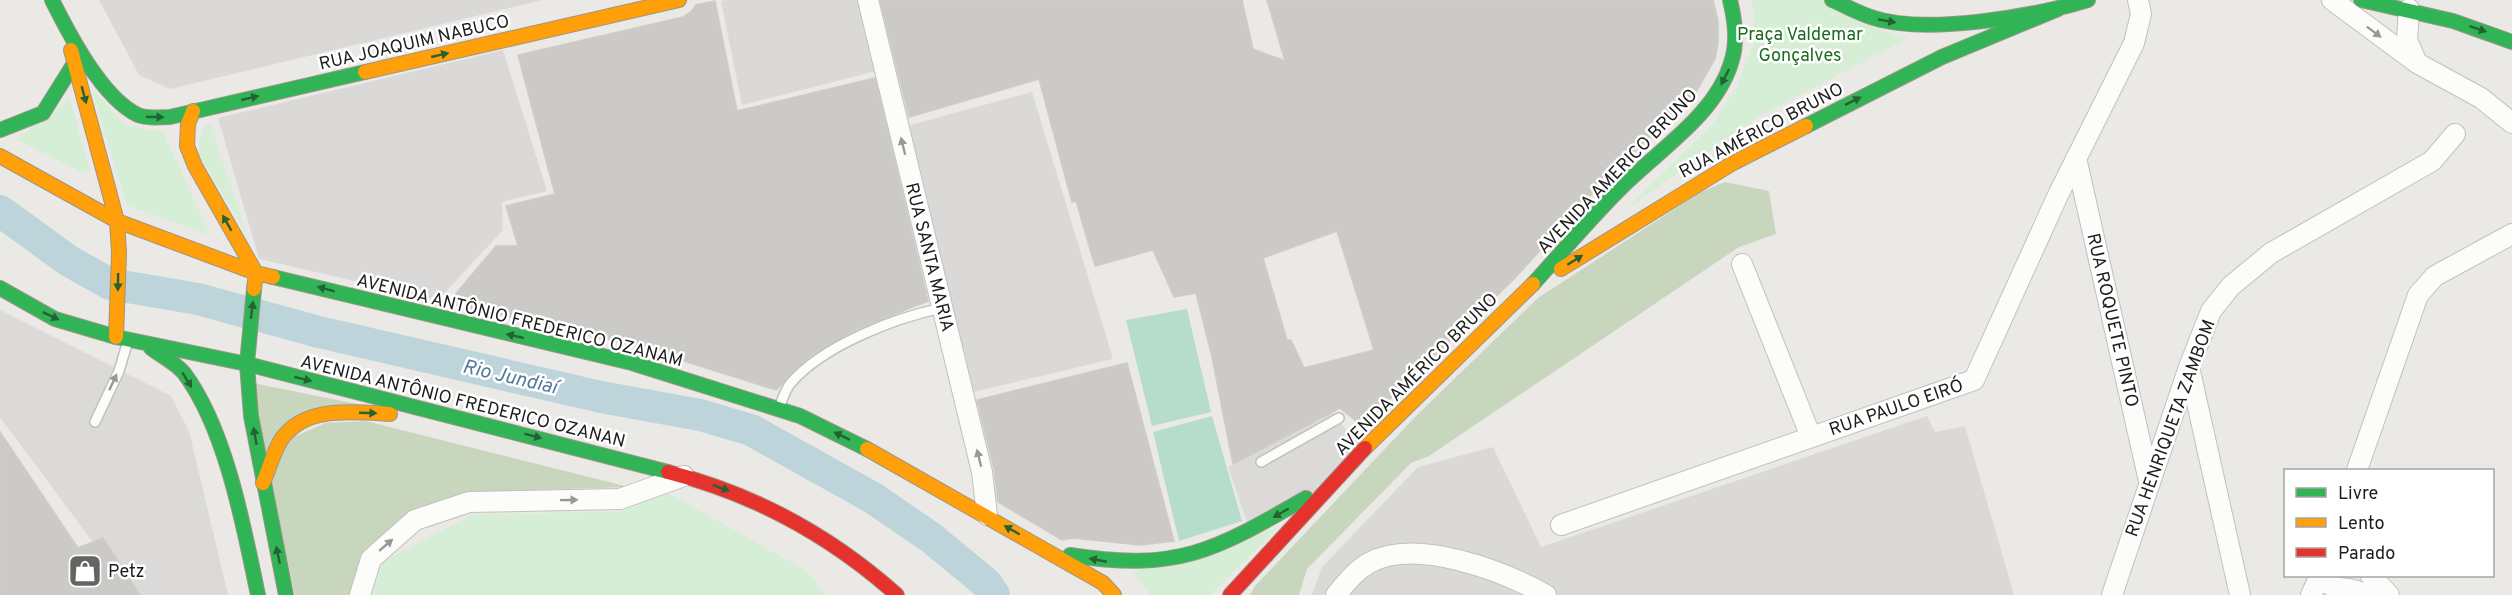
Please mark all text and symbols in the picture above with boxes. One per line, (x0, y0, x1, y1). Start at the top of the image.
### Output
street label: RUA JOAQUIM NABUCO (317, 10, 512, 77)
one-way arrow (1878, 16, 1897, 25)
park label: Praça Valdemar Gonçalves (1737, 24, 1863, 68)
one-way arrow (2367, 25, 2382, 37)
one-way arrow (2469, 25, 2487, 35)
one-way arrow (431, 49, 449, 59)
one-way arrow (1720, 69, 1730, 86)
street label: RUA AMÉRICO BRUNO (1675, 76, 1848, 184)
street label: AVENIDA AMERICO BRUNO (1533, 84, 1703, 260)
one-way arrow (80, 86, 89, 104)
one-way arrow (241, 93, 260, 102)
one-way arrow (1845, 96, 1862, 106)
one-way arrow (146, 112, 165, 122)
one-way arrow (897, 136, 907, 155)
street label: RUA SANTA MARIA (899, 180, 958, 334)
one-way arrow (222, 214, 232, 231)
street label: RUA ROQUETE PINTO (2080, 231, 2143, 410)
one-way arrow (1567, 255, 1583, 266)
street label: AVENIDA ANTÔNIO FREDERICO OZANAM (354, 268, 686, 373)
one-way arrow (114, 273, 123, 292)
one-way arrow (317, 284, 335, 293)
street label: AVENIDA AMÉRICO BRUNO (1329, 287, 1503, 461)
one-way arrow (247, 300, 256, 319)
one-way arrow (43, 311, 60, 320)
street label: RUA HENRIQUETA ZAMBOM (2121, 317, 2222, 540)
one-way arrow (506, 331, 525, 341)
street label: AVENIDA ANTÔNIO FREDERICO OZANAN (298, 349, 628, 454)
water label: Rio Jundiaí (460, 354, 563, 402)
one-way arrow (182, 372, 193, 388)
one-way arrow (109, 373, 118, 390)
street label: RUA PAULO EIRÓ (1826, 373, 1967, 442)
one-way arrow (294, 375, 312, 385)
one-way arrow (358, 408, 377, 417)
one-way arrow (250, 426, 259, 445)
one-way arrow (524, 432, 542, 442)
one-way arrow (833, 432, 850, 441)
one-way arrow (973, 448, 983, 467)
legend (2284, 469, 2494, 577)
one-way arrow (712, 483, 730, 493)
text: Livre (2338, 483, 2378, 506)
one-way arrow (559, 495, 578, 505)
one-way arrow (1273, 507, 1289, 518)
text: Lento (2338, 513, 2384, 536)
one-way arrow (1004, 525, 1020, 536)
one-way arrow (378, 539, 393, 552)
text: Parado (2338, 543, 2395, 566)
one-way arrow (272, 545, 282, 564)
shop icon: Petz (67, 553, 103, 589)
one-way arrow (1088, 555, 1107, 564)
place label: Petz (108, 561, 145, 584)

